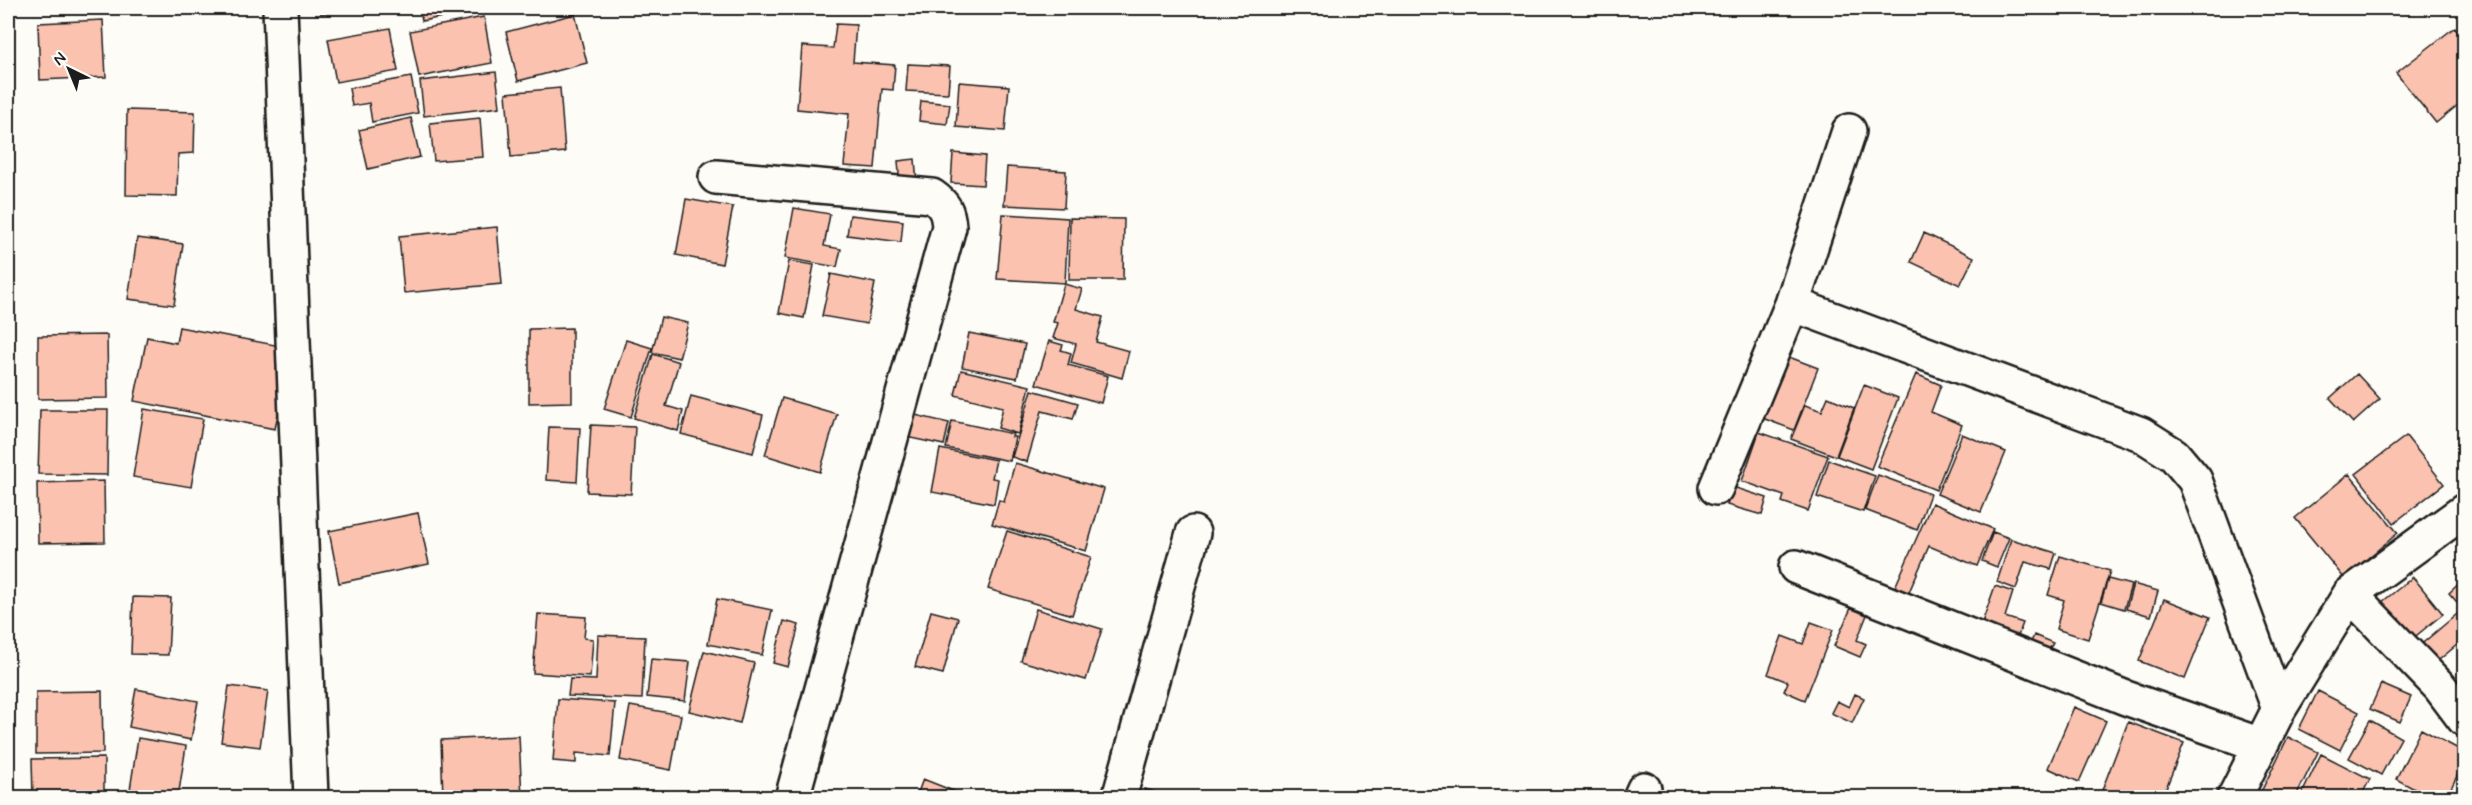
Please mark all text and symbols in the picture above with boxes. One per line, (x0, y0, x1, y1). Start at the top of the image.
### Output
north arrow (39, 39, 99, 99)
text: N (49, 48, 71, 70)

